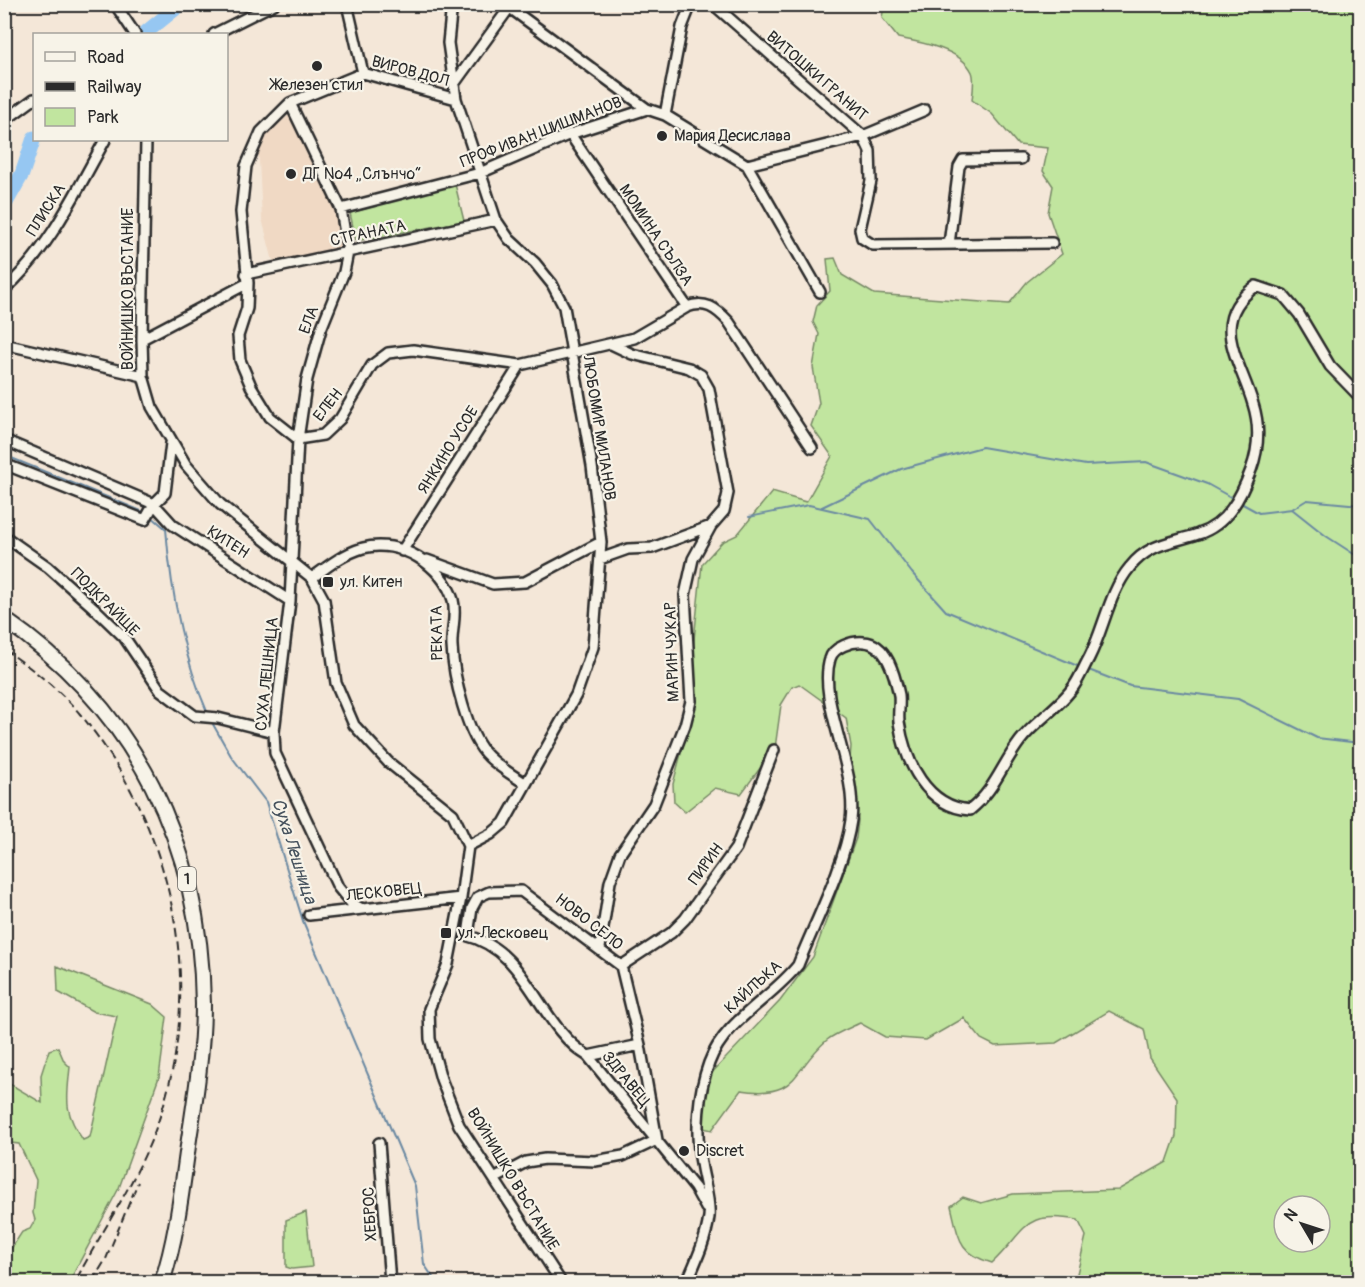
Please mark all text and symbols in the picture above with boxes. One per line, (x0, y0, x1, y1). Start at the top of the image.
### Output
street label: ВИТОШКИ ГРАНИТ (762, 27, 872, 126)
legend (33, 33, 228, 141)
text: Road (87, 46, 124, 69)
street label: ВИРОВ ДОЛ (369, 51, 451, 91)
marker: Железен стил (310, 59, 324, 73)
place label: Железен стил (268, 75, 363, 95)
text: Railway (87, 76, 142, 99)
street label: ПРОФ ИВАН ШИШМАНОВ (457, 92, 625, 172)
text: Park (87, 106, 119, 129)
place label: Мария Десислава (674, 126, 791, 146)
marker: Мария Десислава (655, 129, 669, 143)
place label: ДГ №4 „Слънчо“ (302, 164, 422, 184)
marker: ДГ №4 „Слънчо“ (284, 167, 298, 181)
street label: ПЛИСКА (22, 180, 70, 240)
street label: МОМИНА СЪЛЗА (615, 180, 697, 290)
street label: ВОЙНИШКО ВЪСТАНИЕ (118, 208, 138, 370)
street label: СТРАНАТА (328, 215, 408, 251)
street label: ЕЛА (295, 303, 323, 337)
street label: ЛЮБОМИР МИЛАНОВ (578, 353, 620, 502)
street label: ЕЛЕН (309, 385, 347, 425)
street label: ЯНКИНО УСОЕ (413, 402, 483, 498)
street label: КИТЕН (203, 521, 253, 563)
street label: ПОДКРАЙЩЕ (66, 563, 144, 641)
place label: ул. Китен (339, 572, 402, 592)
marker: ул. Китен (321, 575, 335, 589)
street label: МАРИН ЧУКАР (660, 602, 684, 702)
street label: РЕКАТА (427, 605, 447, 661)
street label: СУХА ЛЕШНИЦА (251, 616, 283, 732)
water label: Суха Лешница (266, 796, 322, 908)
street label: ПИРИН (684, 839, 728, 889)
road number: 1 (178, 867, 196, 891)
street label: ЛЕСКОВЕЦ (344, 878, 423, 906)
street label: НОВО СЕЛО (551, 889, 627, 955)
place label: ул. Лесковец (457, 923, 548, 943)
marker: ул. Лесковец (439, 926, 453, 940)
street label: КАЙЛЪКА (720, 956, 786, 1018)
street label: ЗДРАВЕЦ (597, 1047, 655, 1111)
street label: ВОЙНИШКО ВЪСТАНИЕ (463, 1104, 563, 1254)
place label: Discret (696, 1141, 744, 1161)
marker: Discret (677, 1144, 691, 1158)
street label: ХЕБРОС (359, 1186, 381, 1242)
north arrow (1272, 1194, 1332, 1254)
text: N (1280, 1205, 1302, 1226)

